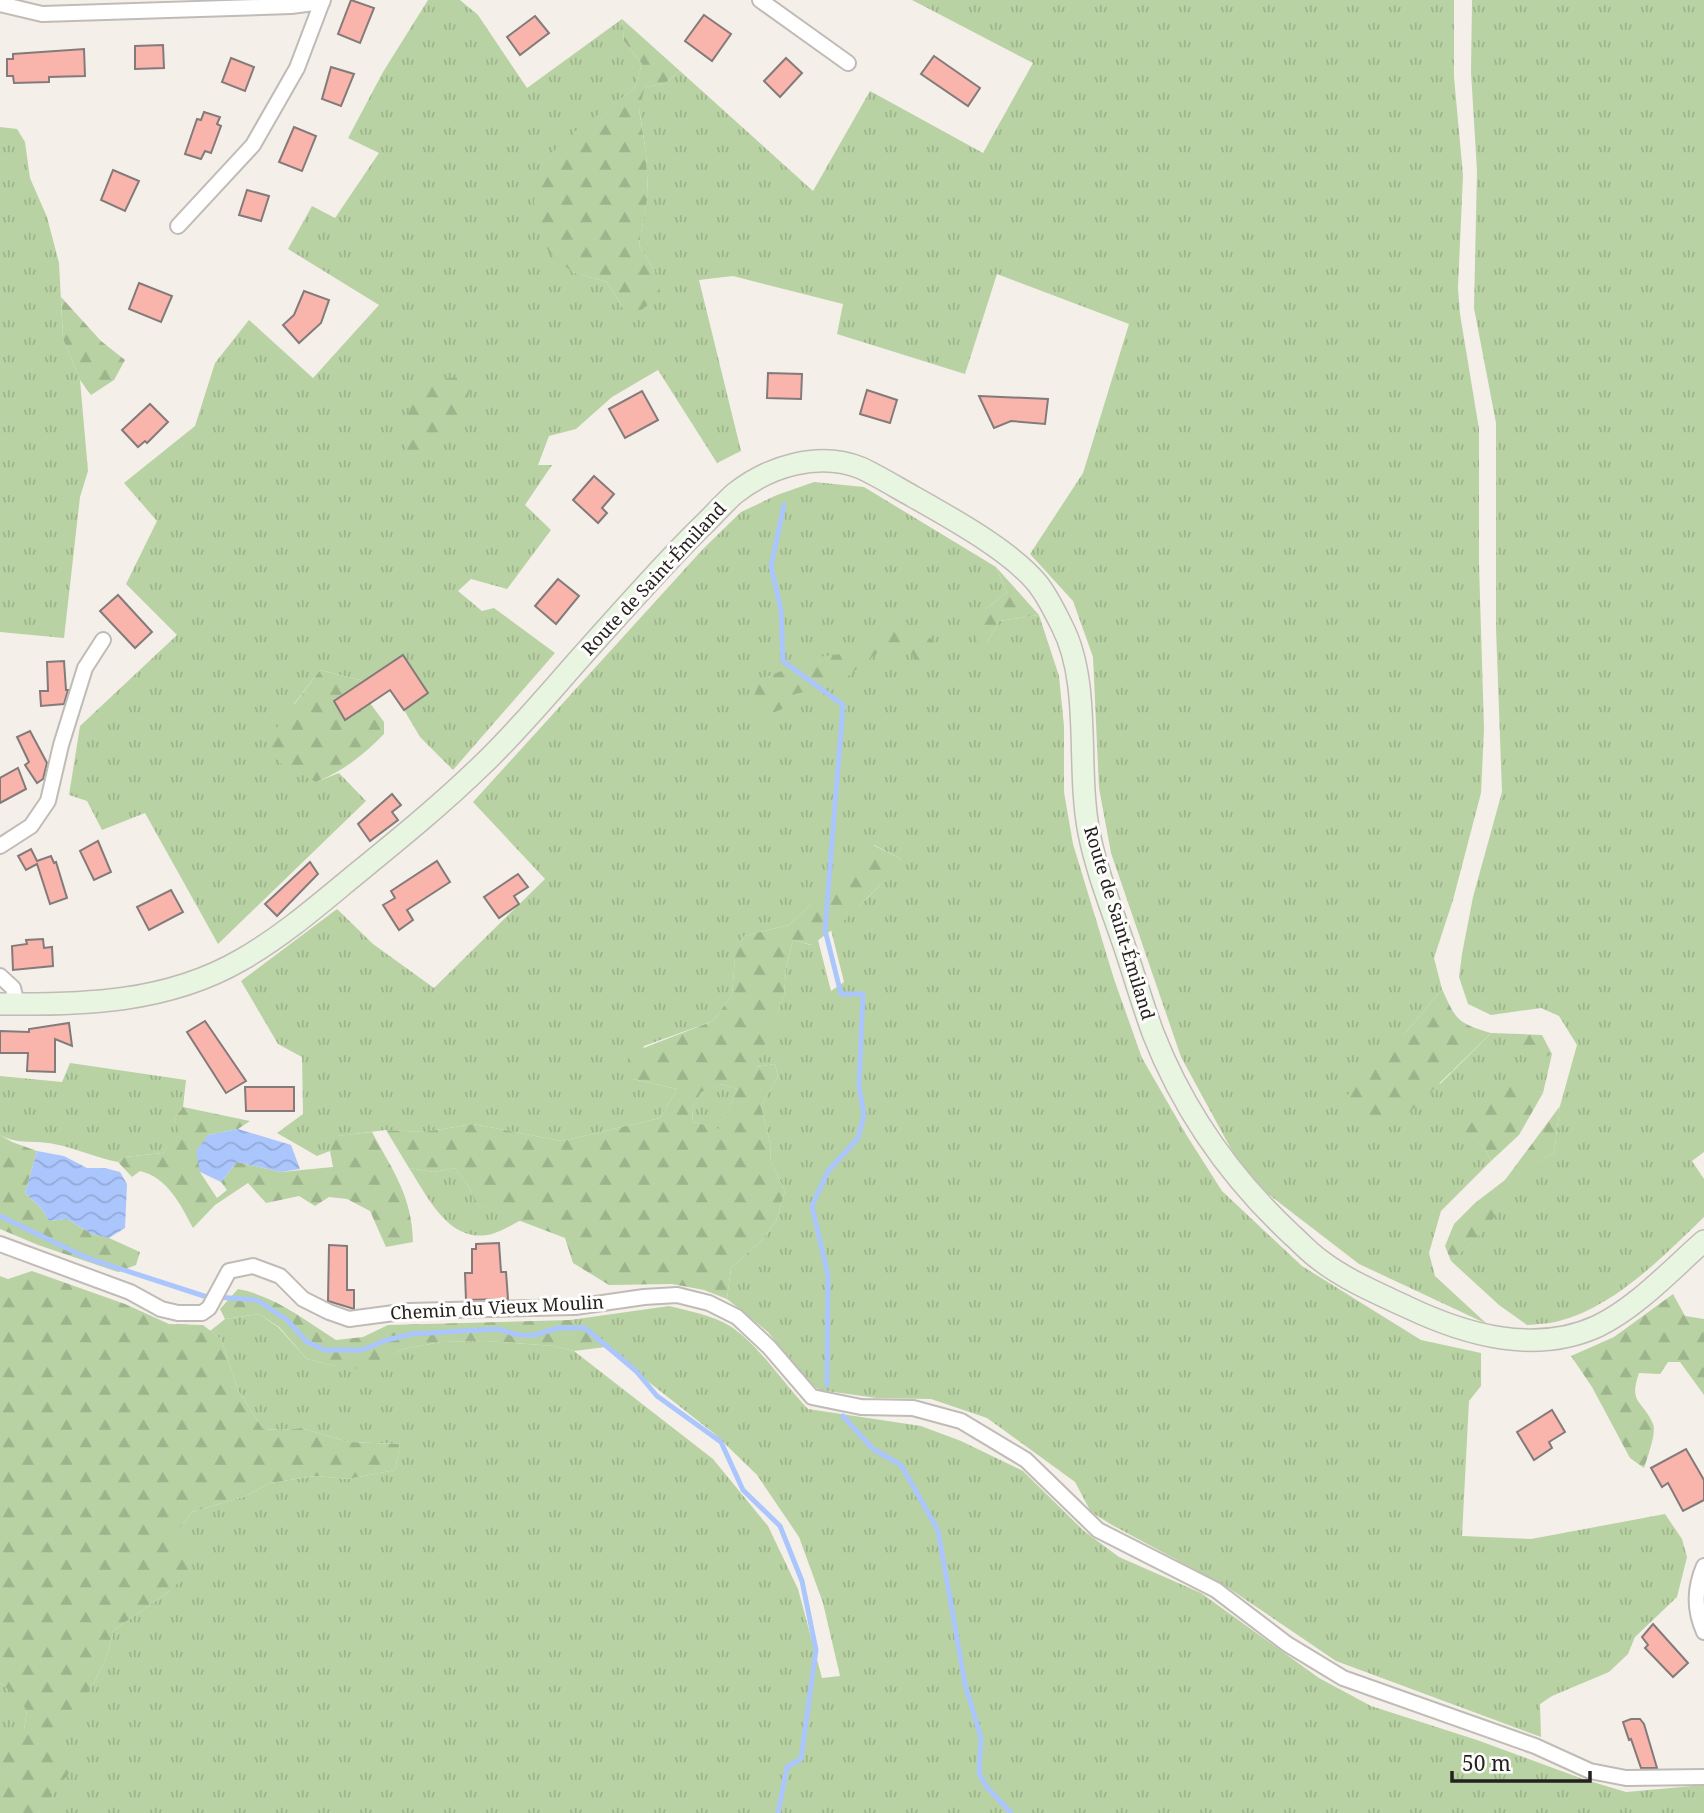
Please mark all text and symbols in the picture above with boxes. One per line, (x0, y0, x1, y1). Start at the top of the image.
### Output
street label: Route de Saint-Émiland (576, 497, 731, 660)
street label: Route de Saint-Émiland (1079, 823, 1161, 1022)
street label: Chemin du Vieux Moulin (389, 1289, 605, 1325)
scale bar (1452, 1740, 1590, 1784)
text: 50 m (1462, 1749, 1511, 1777)

